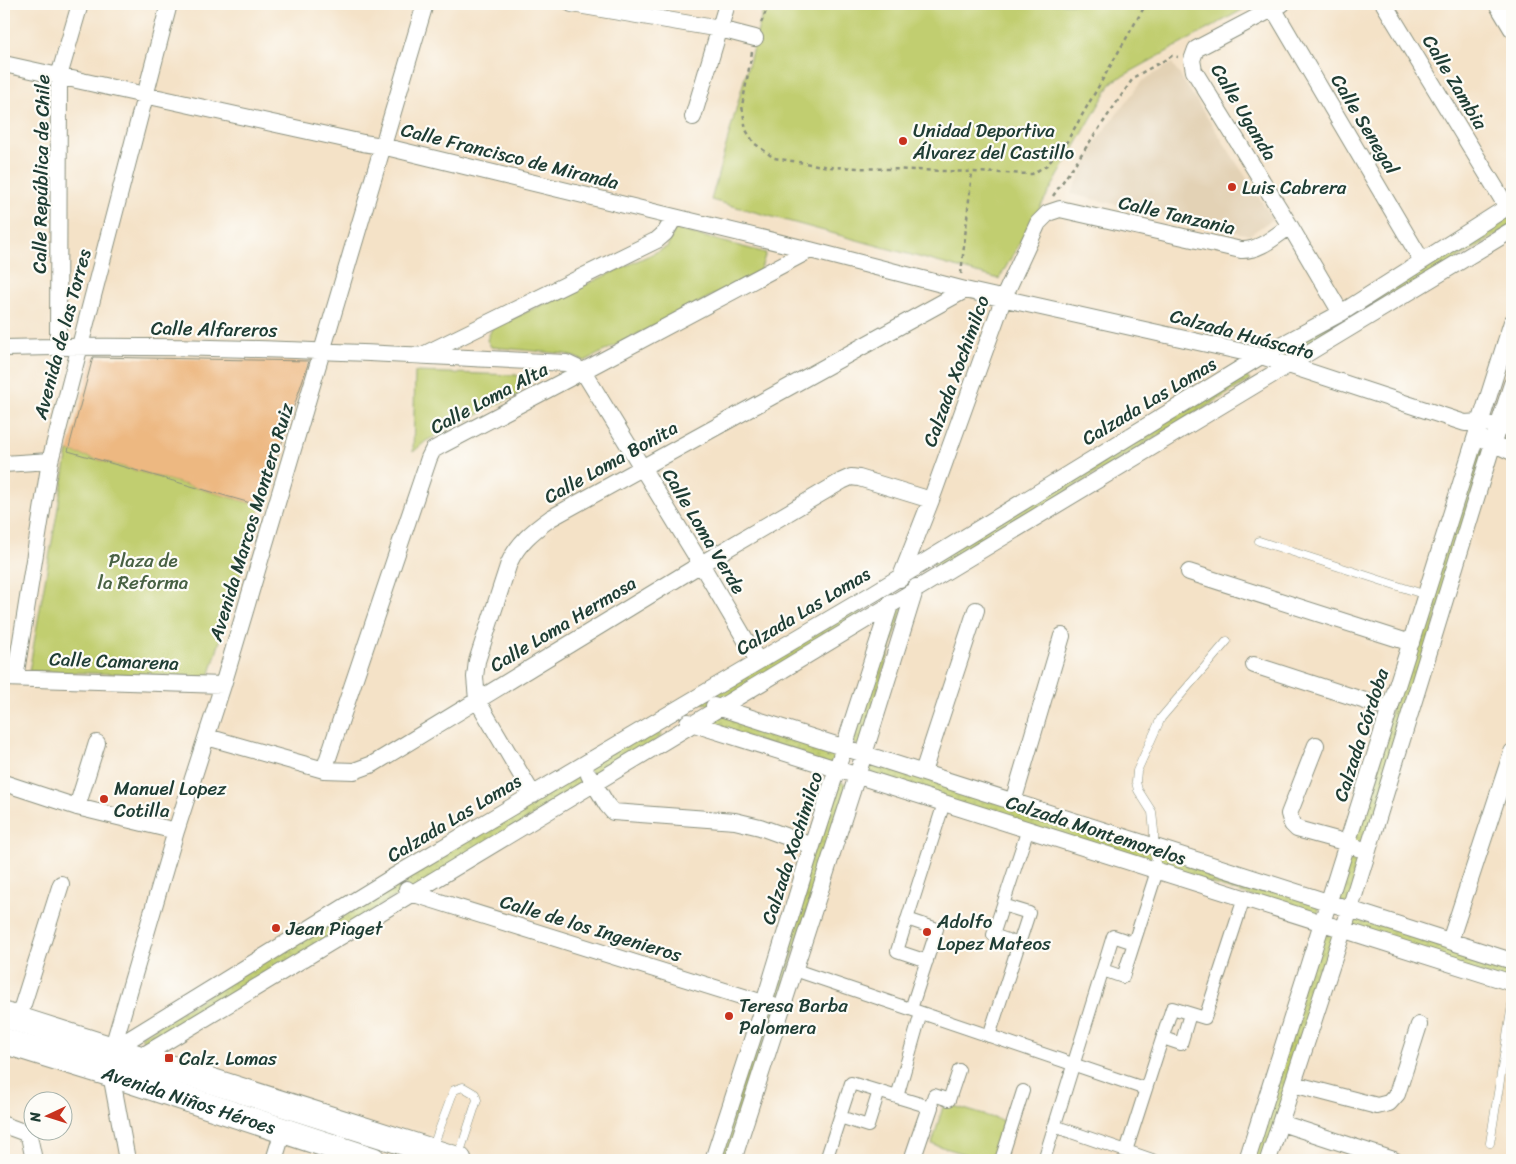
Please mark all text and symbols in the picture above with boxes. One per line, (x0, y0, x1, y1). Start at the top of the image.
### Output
street label: Calle Zambia (1413, 28, 1497, 136)
street label: Calle Uganda (1202, 57, 1286, 167)
street label: Calle Senegal (1322, 67, 1408, 181)
street label: Calle República de Chile (23, 74, 59, 274)
street label: Calle Francisco de Miranda (398, 113, 623, 199)
place label: Unidad Deportiva Álvarez del Castillo (912, 114, 1074, 169)
marker: Unidad Deportiva Álvarez del Castillo (897, 135, 909, 147)
place label: Luis Cabrera (1242, 171, 1347, 204)
marker: Luis Cabrera (1226, 181, 1238, 193)
street label: Calle Tanzania (1115, 186, 1239, 245)
street label: Avenida de las Torres (23, 245, 101, 424)
street label: Calzada Xochimilco (913, 290, 999, 452)
street label: Calzada Huáscato (1166, 299, 1318, 369)
street label: Calle Alfareros (150, 311, 278, 347)
street label: Calzada Las Lomas (1075, 348, 1223, 454)
street label: Calle Loma Alta (424, 353, 555, 443)
street label: Avenida Marcos Montero Ruiz (199, 398, 303, 646)
street label: Calle Loma Bonita (538, 411, 685, 513)
street label: Calle Loma Verde (653, 462, 755, 600)
park label: Plaza de la Reforma (98, 544, 189, 599)
street label: Calzada Las Lomas (729, 558, 877, 664)
street label: Calle Loma Hermosa (483, 567, 643, 681)
street label: Calle Camarena (49, 642, 180, 680)
street label: Calzada Córdoba (1324, 664, 1398, 806)
street label: Calzada Las Lomas (380, 765, 528, 871)
street label: Calzada Xochimilco (752, 767, 832, 929)
place label: Manuel Lopez Cotilla (114, 772, 227, 827)
street label: Calzada Montemorelos (1002, 785, 1191, 875)
marker: Manuel Lopez Cotilla (98, 793, 110, 805)
street label: Calle de los Ingenieros (496, 885, 686, 971)
place label: Adolfo Lopez Mateos (936, 905, 1051, 960)
place label: Jean Piaget (285, 912, 384, 945)
marker: Jean Piaget (270, 922, 282, 934)
marker: Adolfo Lopez Mateos (921, 926, 933, 938)
place label: Teresa Barba Palomera (739, 989, 848, 1044)
marker: Teresa Barba Palomera (723, 1010, 735, 1022)
place label: Calz. Lomas (179, 1042, 277, 1075)
marker: Calz. Lomas (163, 1052, 175, 1064)
street label: Avenida Niños Héroes (97, 1055, 280, 1144)
north arrow (22, 1092, 72, 1142)
text: N (23, 1111, 48, 1124)

